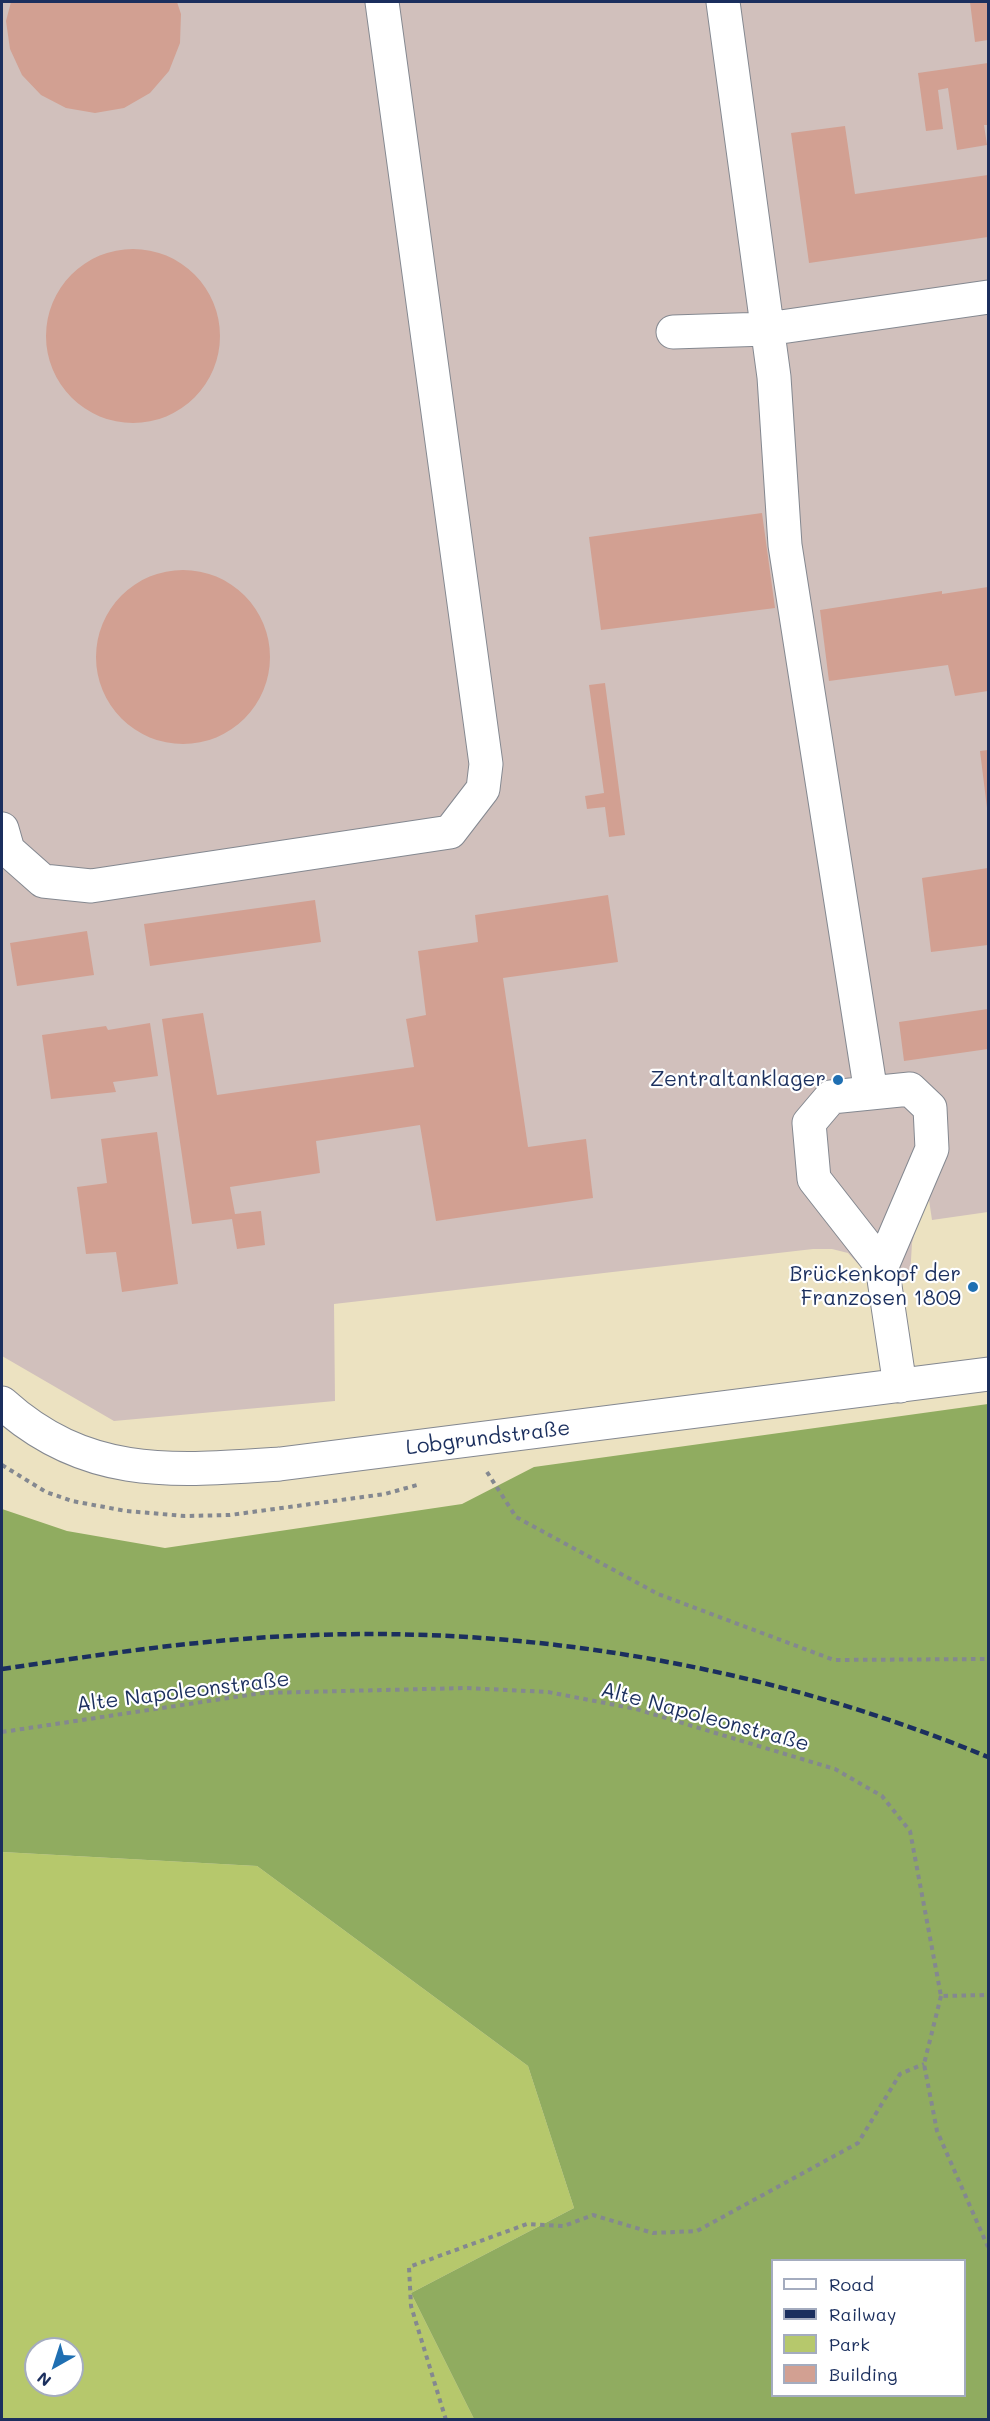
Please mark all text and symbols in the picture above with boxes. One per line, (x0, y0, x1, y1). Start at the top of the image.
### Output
place label: Zentraltanklager (650, 1067, 826, 1093)
marker: Zentraltanklager (831, 1073, 845, 1087)
place label: Brückenkopf der Franzosen 1809 (789, 1262, 961, 1312)
marker: Brückenkopf der Franzosen 1809 (966, 1280, 980, 1294)
street label: Lobgrundstraße (404, 1415, 572, 1461)
street label: Alte Napoleonstraße (75, 1666, 291, 1718)
street label: Alte Napoleonstraße (598, 1677, 812, 1757)
legend (771, 2259, 966, 2397)
text: Road (829, 2272, 874, 2296)
text: Railway (829, 2302, 896, 2326)
text: Park (829, 2332, 870, 2356)
north arrow (24, 2337, 84, 2397)
text: Building (829, 2362, 897, 2386)
text: N (32, 2368, 55, 2392)

